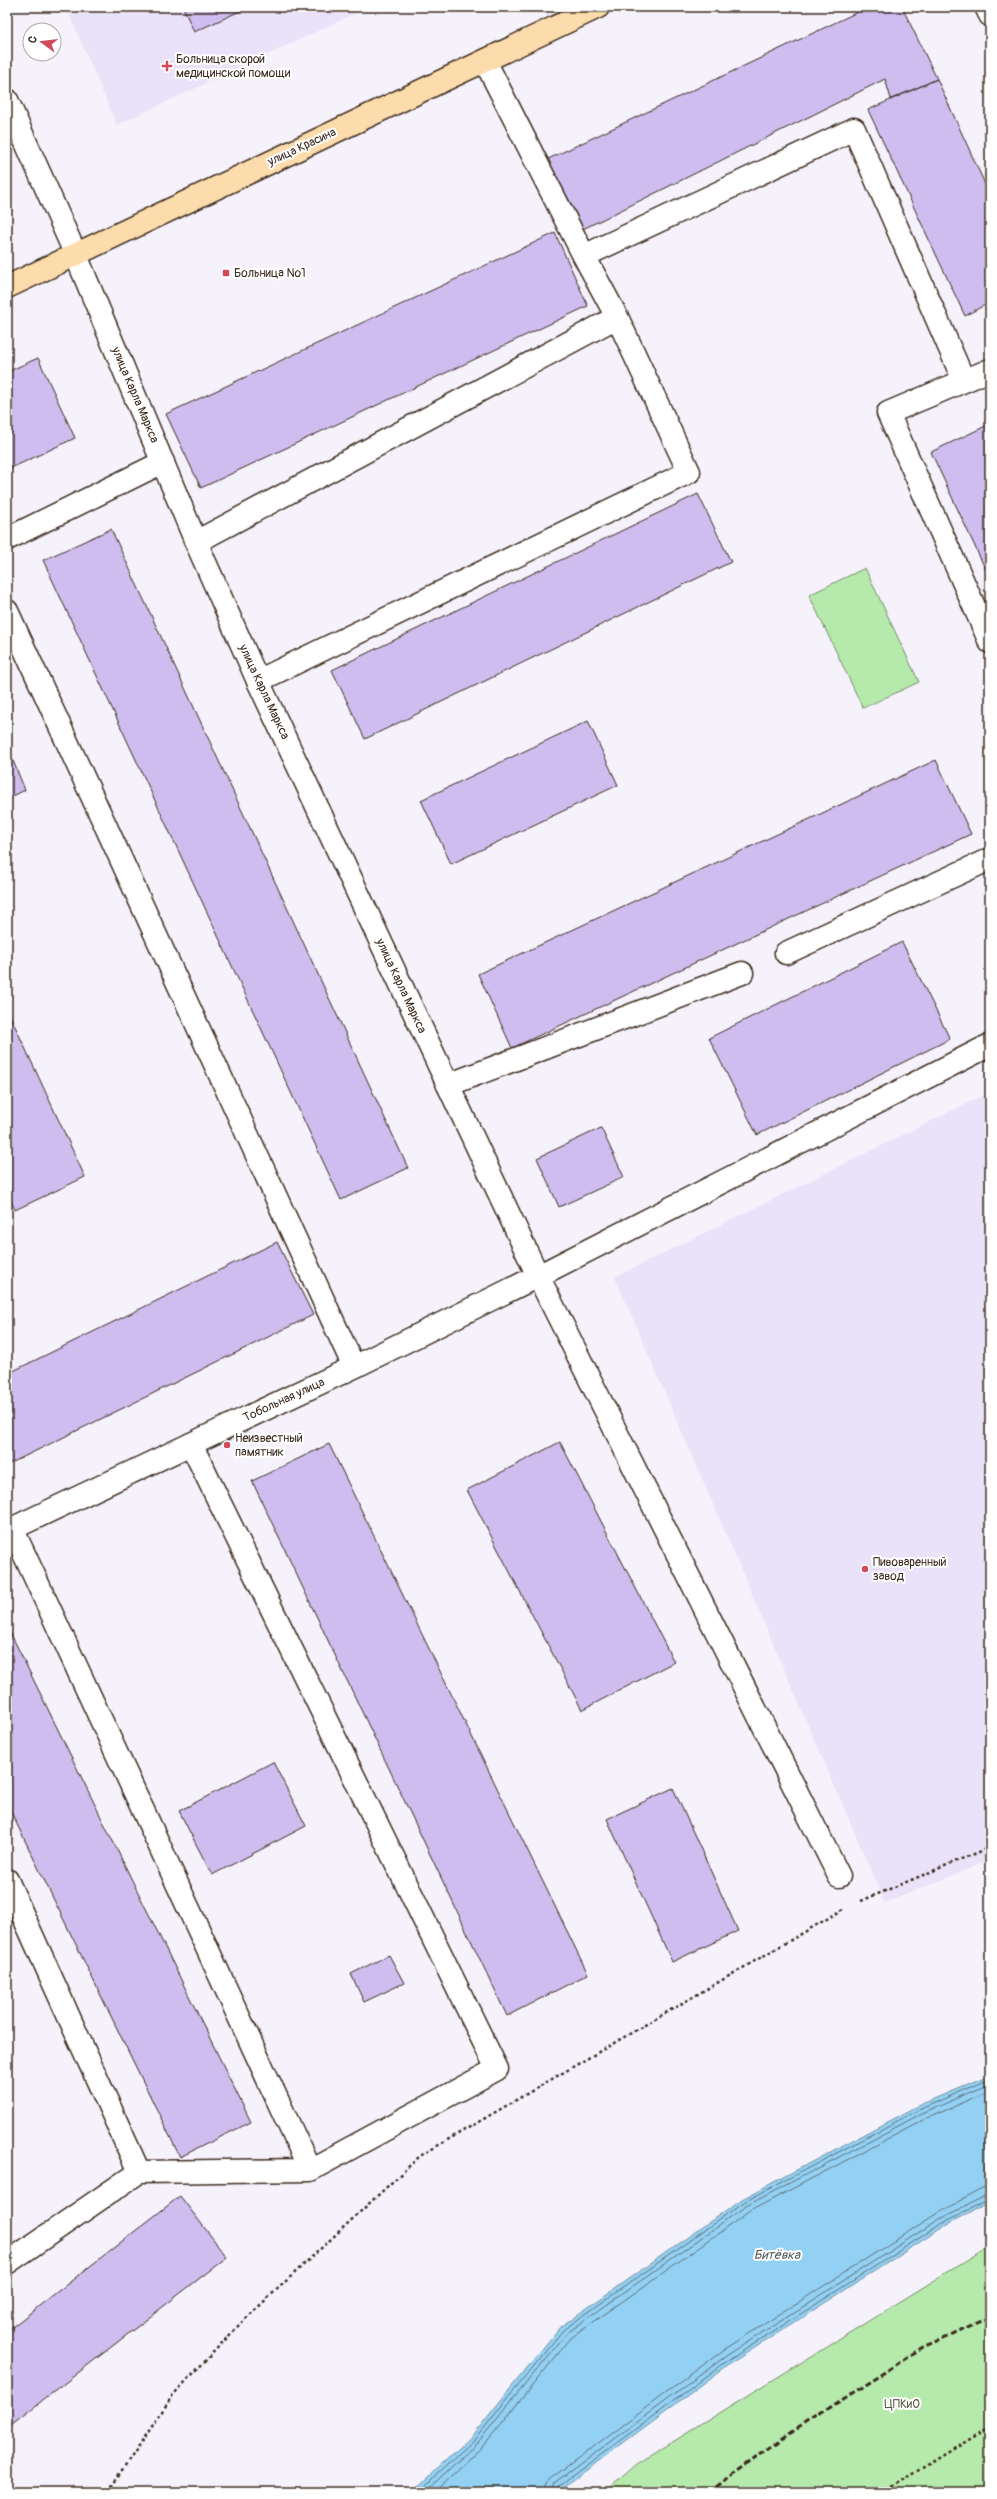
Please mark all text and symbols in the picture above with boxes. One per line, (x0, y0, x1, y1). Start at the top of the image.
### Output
north arrow (22, 22, 62, 62)
text: С (26, 34, 40, 45)
place label: Больница скорой медицинской помощи (176, 52, 291, 81)
marker: Больница скорой медицинской помощи (161, 60, 173, 72)
street label: улица Красина (265, 124, 339, 170)
place label: Больница №1 (234, 266, 306, 281)
marker: Больница №1 (221, 268, 231, 278)
street label: улица Карла Маркса (108, 344, 162, 446)
street label: улица Карла Маркса (235, 641, 293, 742)
street label: улица Карла Маркса (372, 935, 430, 1036)
street label: Тобольная улица (241, 1374, 327, 1425)
place label: Неизвестный памятник (235, 1431, 303, 1460)
marker: Неизвестный памятник (222, 1440, 232, 1450)
place label: Пивоваренный завод (873, 1555, 947, 1584)
marker: Пивоваренный завод (860, 1564, 870, 1574)
water label: Битёвка (754, 2247, 801, 2263)
park label: ЦПКиО (884, 2397, 920, 2412)

